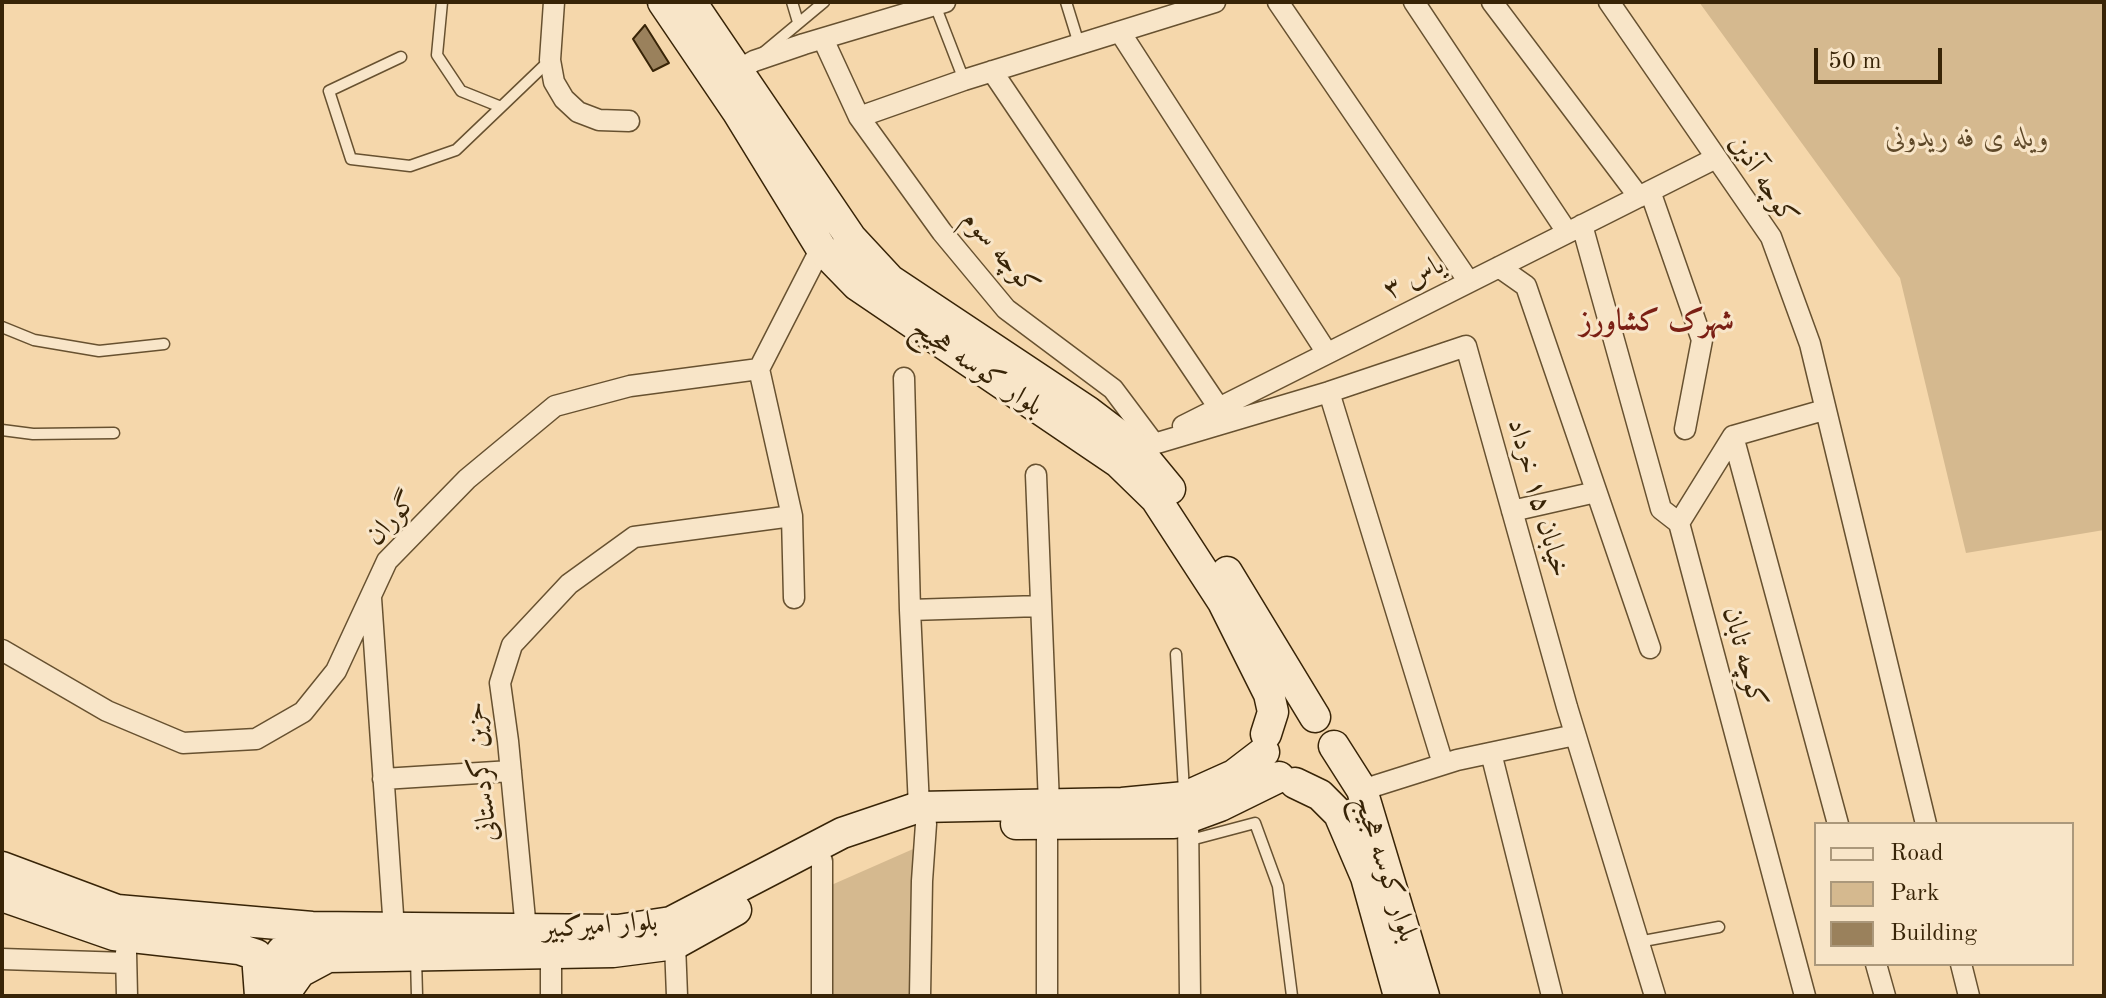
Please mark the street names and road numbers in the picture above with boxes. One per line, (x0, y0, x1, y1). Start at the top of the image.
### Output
street label: کوچه آذین (1721, 128, 1805, 232)
street label: کوچه سوم (954, 204, 1046, 302)
street label: یاس ۳ (1378, 249, 1450, 307)
street label: بلوار کوسه هجیج (905, 312, 1049, 424)
street label: خیابان ۱۵ خرداد (1499, 415, 1577, 581)
street label: گوران (359, 485, 425, 553)
street label: کوچه تابان (1714, 603, 1774, 711)
street label: حزین کردستانی (458, 700, 506, 844)
street label: بلوار کوسه هجیج (1346, 792, 1424, 946)
street label: بلوار امیرکبیر (541, 905, 659, 947)

